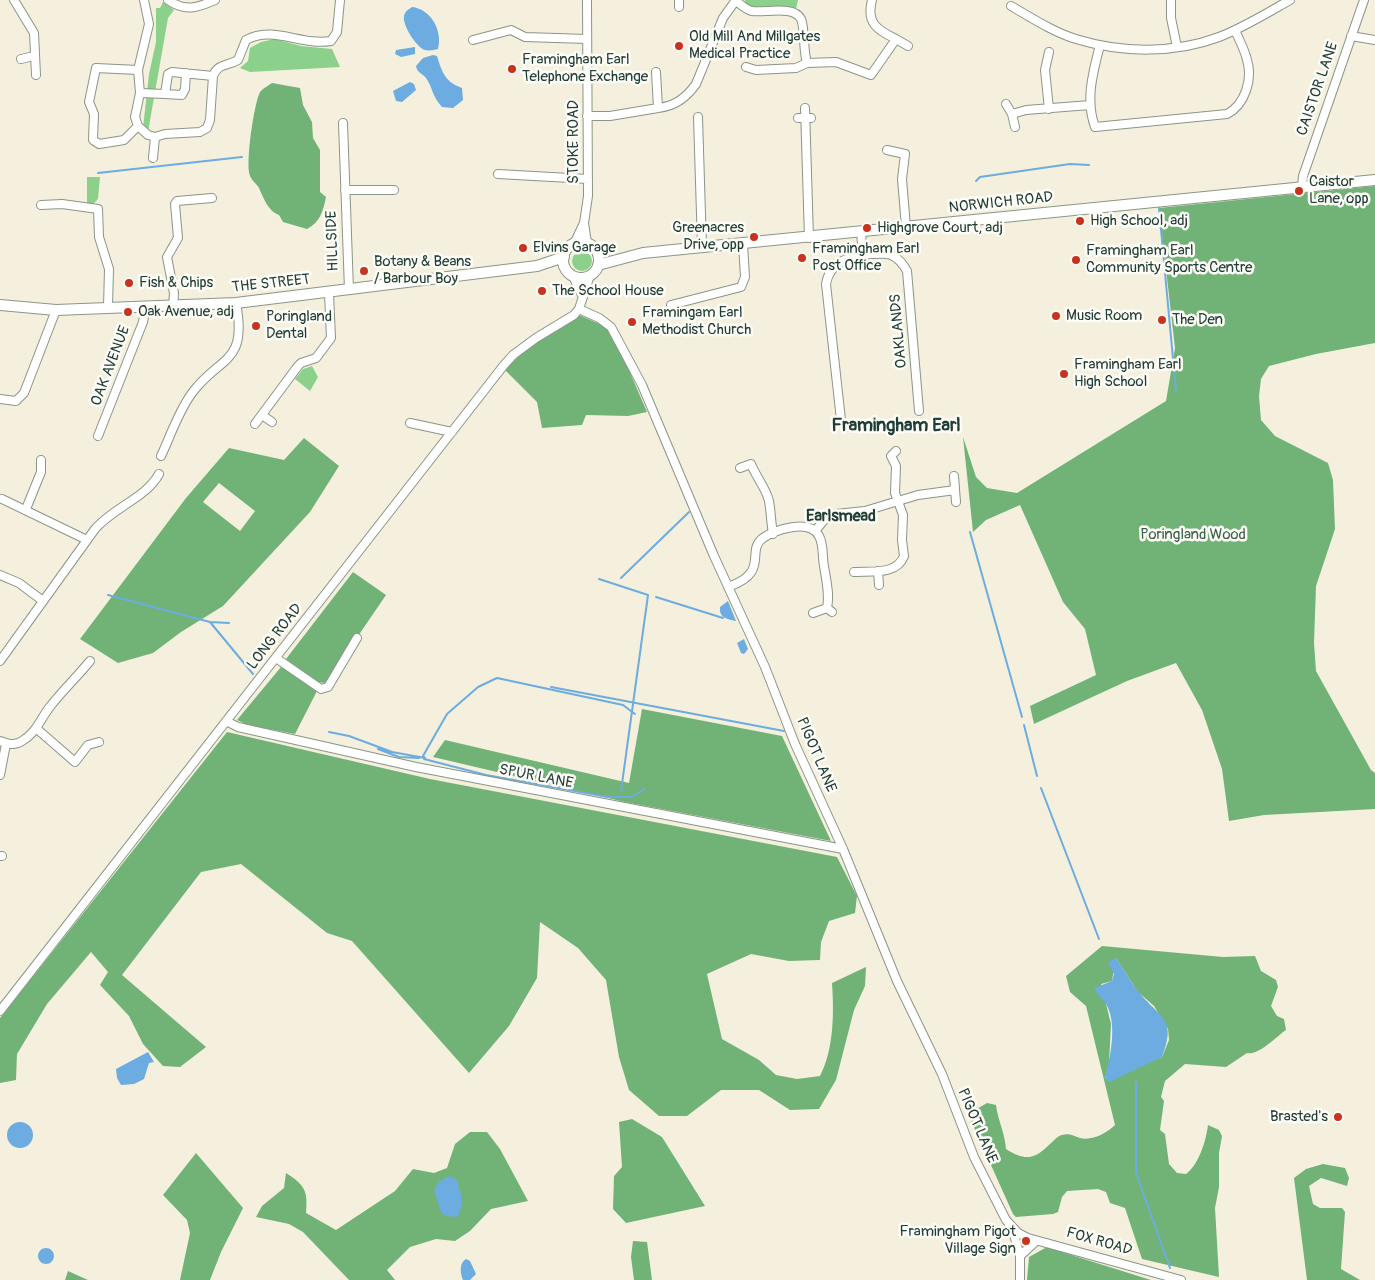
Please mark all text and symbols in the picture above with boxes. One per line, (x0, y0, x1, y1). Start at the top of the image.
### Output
place label: Old Mill And Millgates Medical Practice (689, 28, 820, 63)
marker: Old Mill And Millgates Medical Practice (673, 40, 685, 52)
street label: CAISTOR LANE (1294, 40, 1342, 138)
place label: Framingham Earl Telephone Exchange (522, 51, 648, 86)
marker: Framingham Earl Telephone Exchange (506, 63, 518, 75)
street label: STOKE ROAD (565, 100, 583, 184)
place label: Caistor Lane, opp (1309, 173, 1369, 208)
marker: Caistor Lane, opp (1293, 185, 1305, 197)
street label: NORWICH ROAD (948, 189, 1054, 217)
street label: HILLSIDE (323, 210, 343, 272)
place label: High School, adj (1090, 212, 1188, 230)
marker: High School, adj (1074, 215, 1086, 227)
place label: Greenacres Drive, opp (672, 219, 744, 254)
place label: Highgrove Court, adj (877, 219, 1003, 237)
marker: Highgrove Court, adj (861, 222, 873, 234)
marker: Greenacres Drive, opp (748, 231, 760, 243)
place label: Elvins Garage (533, 239, 616, 257)
place label: Framingham Earl Post Office (812, 240, 920, 275)
marker: Elvins Garage (517, 242, 529, 254)
place label: Framingham Earl Community Sports Centre (1086, 242, 1252, 277)
marker: Framingham Earl Post Office (796, 252, 808, 264)
place label: Botany & Beans / Barbour Boy (374, 253, 471, 288)
marker: Framingham Earl Community Sports Centre (1070, 254, 1082, 266)
marker: Botany & Beans / Barbour Boy (358, 265, 370, 277)
street label: THE STREET (231, 271, 311, 297)
place label: Fish & Chips (139, 274, 213, 292)
marker: Fish & Chips (123, 277, 135, 289)
place label: The School House (552, 282, 664, 300)
marker: The School House (536, 285, 548, 297)
street label: OAKLANDS (887, 293, 911, 369)
place label: Oak Avenue, adj (138, 303, 234, 321)
place label: Framingam Earl Methodist Church (642, 304, 751, 339)
marker: Oak Avenue, adj (122, 306, 134, 318)
place label: Music Room (1066, 307, 1142, 325)
place label: Poringland Dental (266, 308, 332, 343)
marker: Music Room (1050, 310, 1062, 322)
place label: The Den (1172, 311, 1223, 329)
marker: The Den (1156, 314, 1168, 326)
marker: Framingam Earl Methodist Church (626, 316, 638, 328)
marker: Poringland Dental (250, 320, 262, 332)
street label: OAK AVENUE (87, 323, 135, 409)
place label: Framingham Earl High School (1074, 356, 1182, 391)
marker: Framingham Earl High School (1058, 368, 1070, 380)
district label: Framingham Earl (831, 415, 961, 437)
district label: Earlsmead (806, 507, 876, 527)
park label: Poringland Wood (1140, 526, 1246, 544)
street label: LONG ROAD (244, 600, 306, 674)
street label: PIGOT LANE (792, 715, 840, 795)
street label: SPUR LANE (497, 761, 575, 793)
street label: PIGOT LANE (953, 1086, 1001, 1166)
place label: Brasted's (1270, 1108, 1328, 1126)
marker: Brasted's (1332, 1111, 1344, 1123)
place label: Framingham Pigot Village Sign (899, 1223, 1016, 1258)
street label: FOX ROAD (1064, 1224, 1134, 1260)
marker: Framingham Pigot Village Sign (1020, 1235, 1032, 1247)

